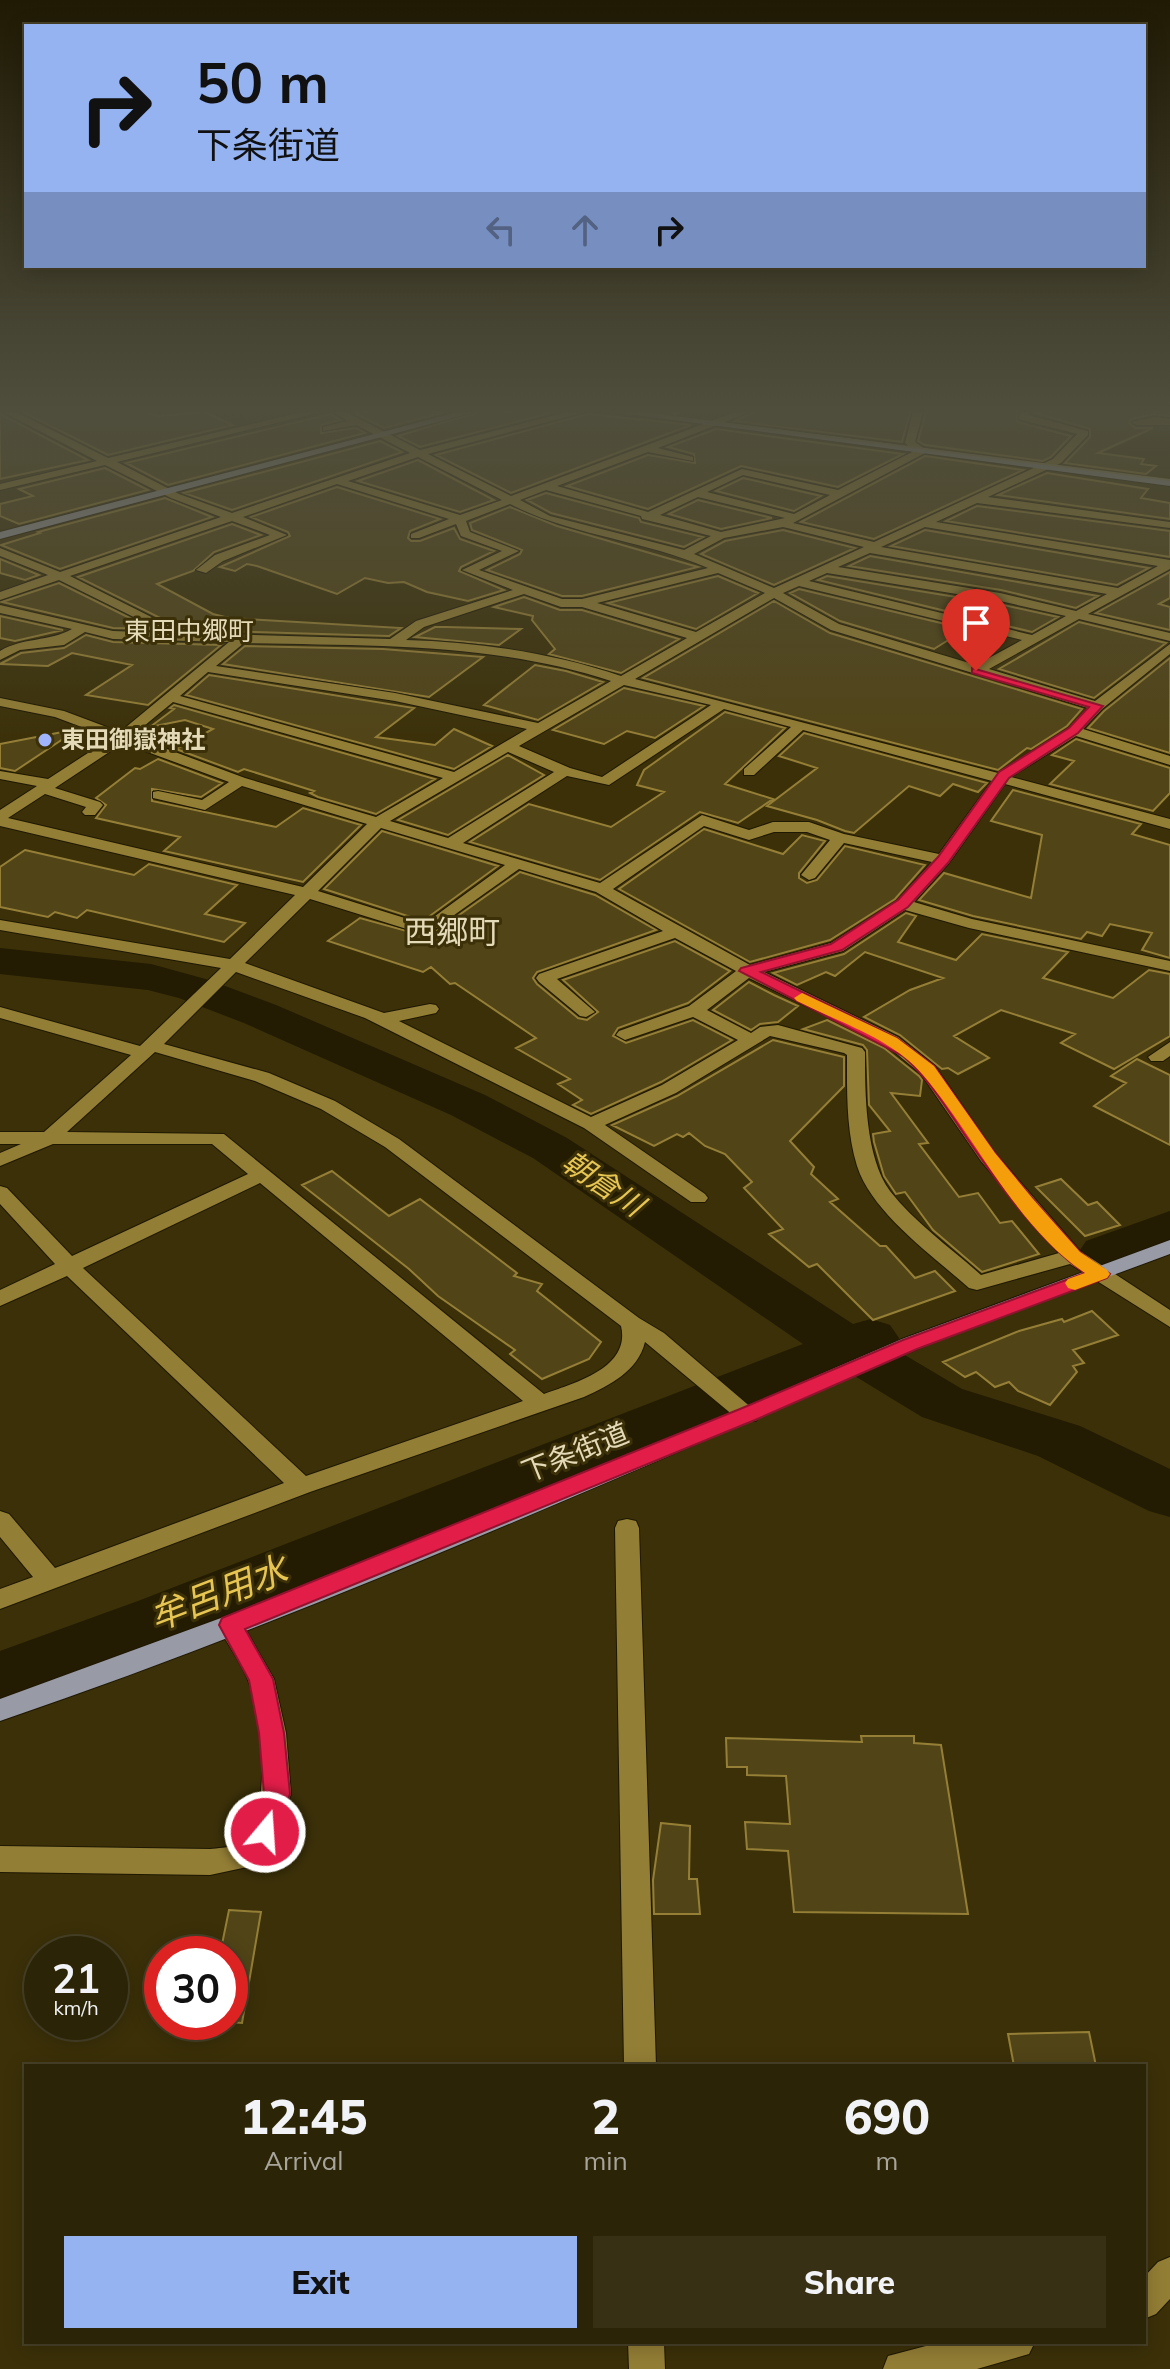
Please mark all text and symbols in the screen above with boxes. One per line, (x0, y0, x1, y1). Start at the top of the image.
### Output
text: 50 m (196, 47, 329, 117)
icon: right (64, 56, 168, 160)
text: 下条街道 (196, 122, 340, 167)
icon: left (479, 208, 523, 252)
icon: ahead (563, 208, 607, 252)
icon: right (647, 208, 691, 252)
pin (942, 589, 1010, 671)
icon: arrive (954, 601, 998, 645)
district label: 東田中郷町 (124, 614, 254, 647)
place label: 東田御嶽神社 (61, 724, 205, 754)
marker: 東田御嶽神社 (36, 731, 54, 749)
district label: 西郷町 (404, 911, 500, 951)
water label: 朝倉川 (556, 1142, 654, 1226)
street label: 下条街道 (516, 1414, 633, 1489)
water label: 牟呂用水 (143, 1544, 297, 1639)
position arrow (223, 1790, 307, 1874)
speed limit sign: 30 (144, 1936, 248, 2040)
text: 21 (52, 1953, 100, 2003)
text: km/h (53, 1995, 99, 2020)
text: 12:45 (240, 2086, 368, 2146)
text: 2 (591, 2086, 620, 2146)
text: 690 (844, 2086, 930, 2146)
text: Arrival (264, 2144, 344, 2177)
text: min (584, 2144, 628, 2177)
text: m (875, 2144, 898, 2177)
button: Exit (64, 2236, 577, 2328)
button: Share (593, 2236, 1106, 2328)

